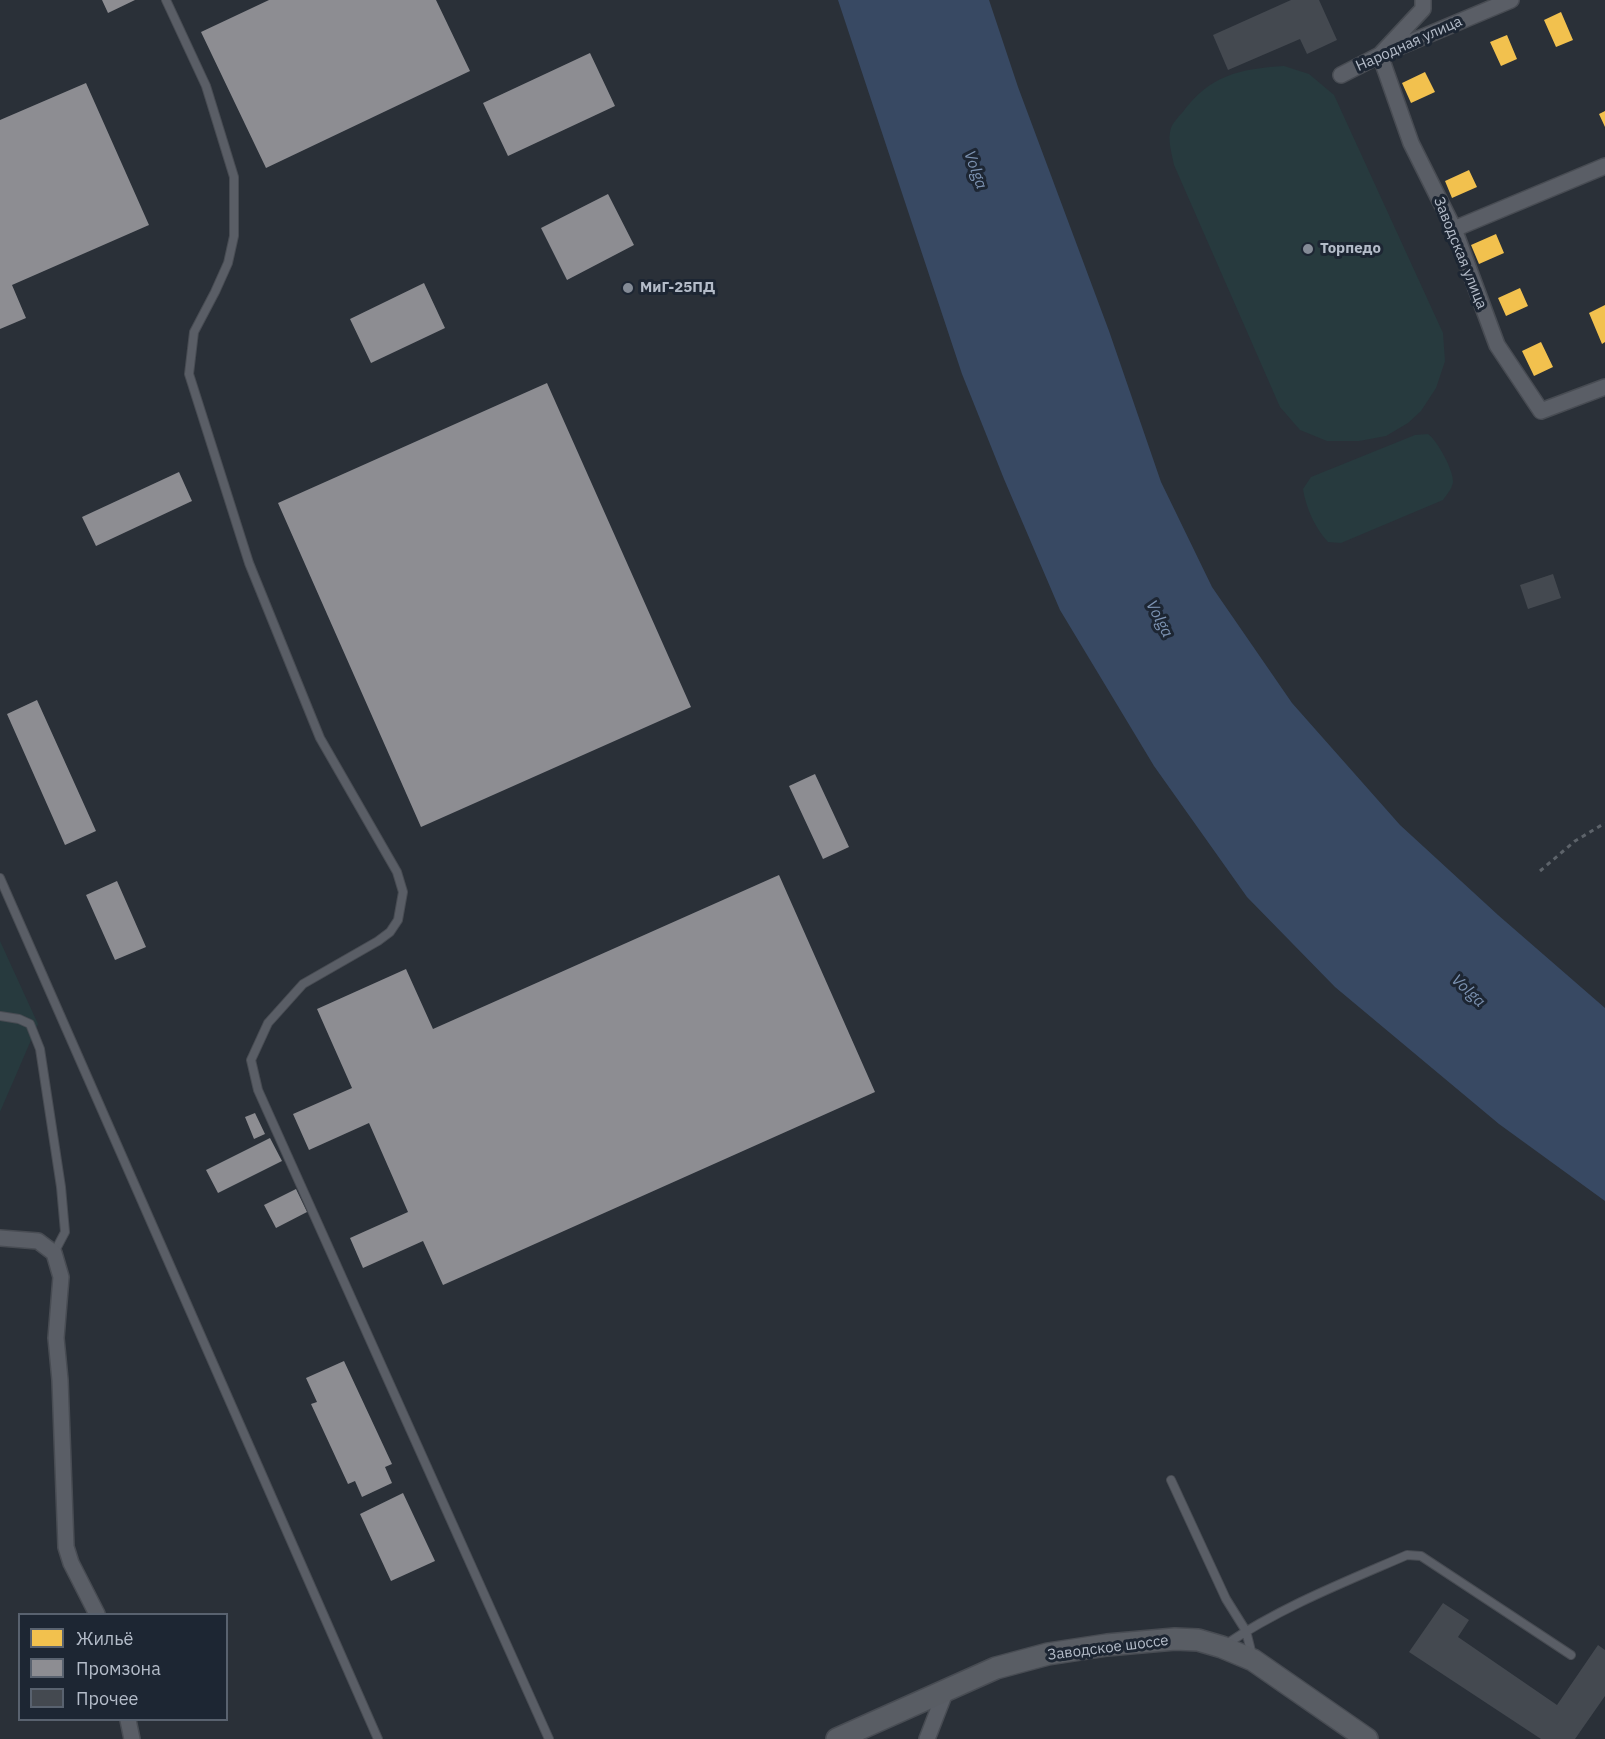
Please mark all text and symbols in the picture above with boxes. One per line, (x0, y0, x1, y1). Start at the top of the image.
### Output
street label: Народная улица (1353, 12, 1465, 76)
water label: Volga (959, 148, 991, 192)
street label: Заводская улица (1429, 194, 1491, 312)
place label: Торпедо (1320, 240, 1381, 258)
marker: Торпедо (1301, 242, 1315, 256)
place label: МиГ-25ПД (640, 279, 715, 297)
marker: МиГ-25ПД (621, 281, 635, 295)
water label: Volga (1141, 597, 1177, 641)
water label: Volga (1447, 971, 1489, 1011)
legend (18, 1613, 228, 1721)
text: Жильё (76, 1627, 133, 1650)
street label: Заводское шоссе (1046, 1632, 1170, 1664)
text: Промзона (76, 1657, 161, 1680)
text: Прочее (76, 1687, 138, 1710)

